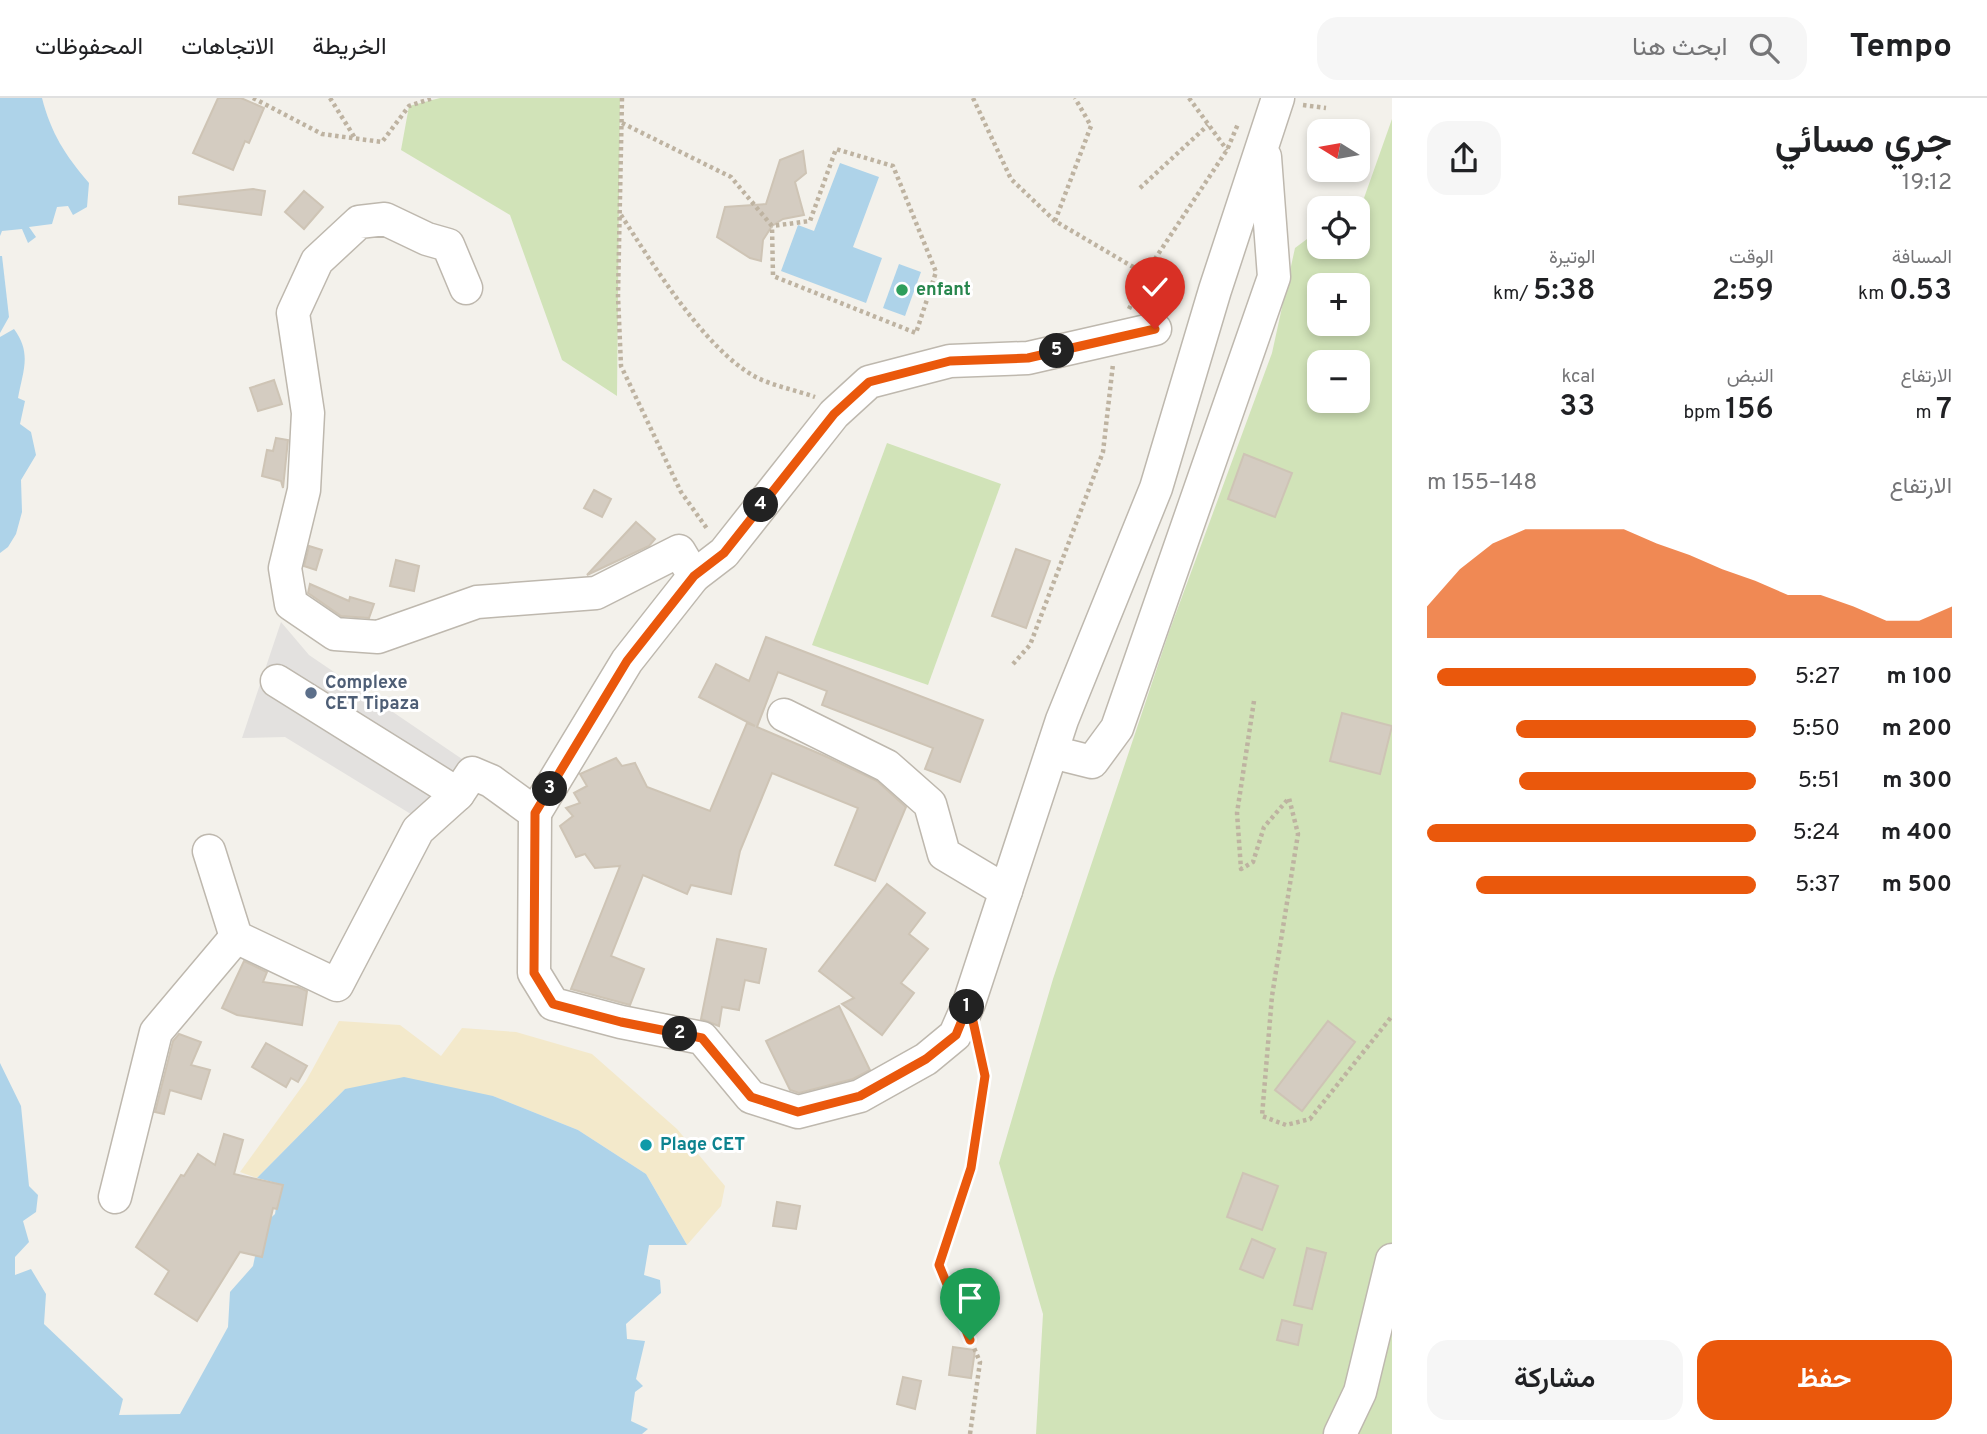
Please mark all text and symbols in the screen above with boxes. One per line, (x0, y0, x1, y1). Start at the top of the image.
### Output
search box (1317, 17, 1807, 80)
text: Tempo (1849, 27, 1952, 69)
icon: search (1745, 29, 1783, 67)
text: ابحث هنا (1632, 32, 1727, 65)
text: المحفوظات (35, 33, 143, 63)
text: الاتجاهات (181, 33, 274, 63)
text: الخريطة (312, 33, 387, 63)
text: جري مسائي (1775, 118, 1952, 167)
north arrow (1307, 119, 1370, 182)
map controls (1307, 119, 1370, 413)
button: share (1427, 121, 1501, 195)
text: 19:12 (1902, 169, 1952, 198)
button: locate (1307, 196, 1370, 259)
text: الوتيرة (1549, 246, 1595, 270)
text: الوقت (1729, 246, 1774, 270)
text: المسافة (1892, 246, 1952, 270)
pin (1125, 257, 1185, 329)
icon: check (1136, 268, 1174, 306)
button: + (1307, 273, 1370, 336)
text: 5:38 (1533, 273, 1595, 310)
text: 2:59 (1712, 273, 1774, 310)
text: 0.53 (1889, 273, 1952, 310)
place label: enfant (916, 279, 971, 302)
marker: enfant (894, 282, 910, 298)
text: /km (1493, 282, 1533, 306)
text: km (1858, 282, 1889, 306)
pin: 5 (1040, 334, 1074, 368)
text: 5 (1051, 338, 1062, 362)
button: − (1307, 350, 1370, 413)
text: kcal (1562, 365, 1595, 389)
text: النبض (1727, 365, 1774, 389)
text: الارتفاع (1900, 365, 1952, 389)
text: 33 (1559, 389, 1595, 426)
text: 156 (1725, 392, 1774, 429)
text: 7 (1936, 392, 1952, 429)
text: bpm (1683, 401, 1725, 425)
text: m (1915, 401, 1936, 425)
text: 148–155 m (1427, 469, 1537, 498)
text: الارتفاع (1890, 473, 1952, 502)
pin: 4 (744, 488, 778, 522)
text: 4 (754, 492, 767, 516)
text: 5:27 (1795, 663, 1840, 692)
text: 100 m (1887, 663, 1952, 692)
place label: Complexe CET Tipaza (325, 672, 419, 716)
marker: Complexe CET Tipaza (303, 685, 319, 701)
text: 5:50 (1792, 715, 1840, 744)
text: 200 m (1882, 715, 1952, 744)
text: 5:51 (1798, 767, 1840, 796)
text: 300 m (1882, 767, 1952, 796)
pin: 3 (532, 772, 568, 806)
text: 3 (544, 776, 555, 800)
text: 5:24 (1792, 819, 1840, 848)
text: 400 m (1881, 819, 1952, 848)
text: 5:37 (1795, 871, 1840, 900)
text: 500 m (1882, 871, 1952, 900)
pin: 1 (950, 990, 984, 1024)
text: 1 (963, 994, 970, 1018)
pin: 2 (662, 1016, 698, 1052)
text: 2 (674, 1021, 685, 1045)
place label: Plage CET (660, 1134, 745, 1157)
marker: Plage CET (638, 1137, 654, 1153)
pin (940, 1268, 1000, 1340)
icon: arrive (951, 1279, 989, 1317)
button: مشاركة (1427, 1340, 1683, 1420)
button: حفظ (1697, 1340, 1952, 1420)

